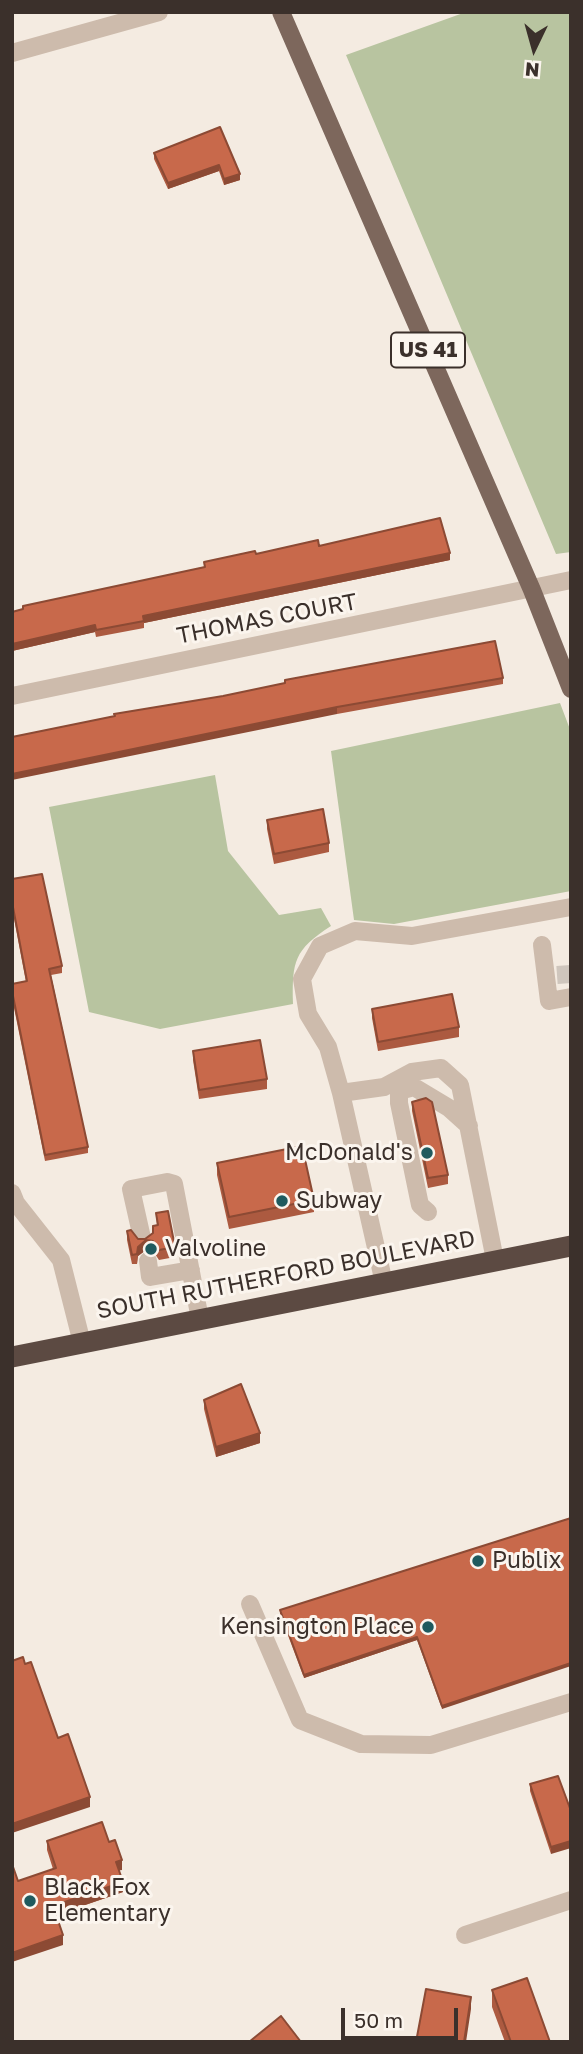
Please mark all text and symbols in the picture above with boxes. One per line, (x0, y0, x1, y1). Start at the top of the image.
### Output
north arrow (499, 14, 569, 84)
text: N (524, 58, 540, 83)
road number: US 41 (391, 332, 465, 368)
street label: THOMAS COURT (174, 588, 360, 650)
place label: McDonald's (285, 1139, 413, 1167)
marker: McDonald's (419, 1145, 435, 1161)
place label: Subway (296, 1187, 382, 1215)
marker: Subway (274, 1193, 290, 1209)
street label: SOUTH RUTHERFORD BOULEVARD (95, 1225, 477, 1325)
place label: Valvoline (165, 1235, 266, 1263)
marker: Valvoline (143, 1241, 159, 1257)
place label: Publix (492, 1547, 561, 1575)
marker: Publix (470, 1553, 486, 1569)
place label: Kensington Place (220, 1613, 414, 1641)
marker: Kensington Place (420, 1619, 436, 1635)
place label: Black Fox Elementary (44, 1874, 171, 1928)
marker: Black Fox Elementary (22, 1893, 38, 1909)
scale bar (345, 1994, 462, 2038)
text: 50 m (354, 2007, 403, 2033)

